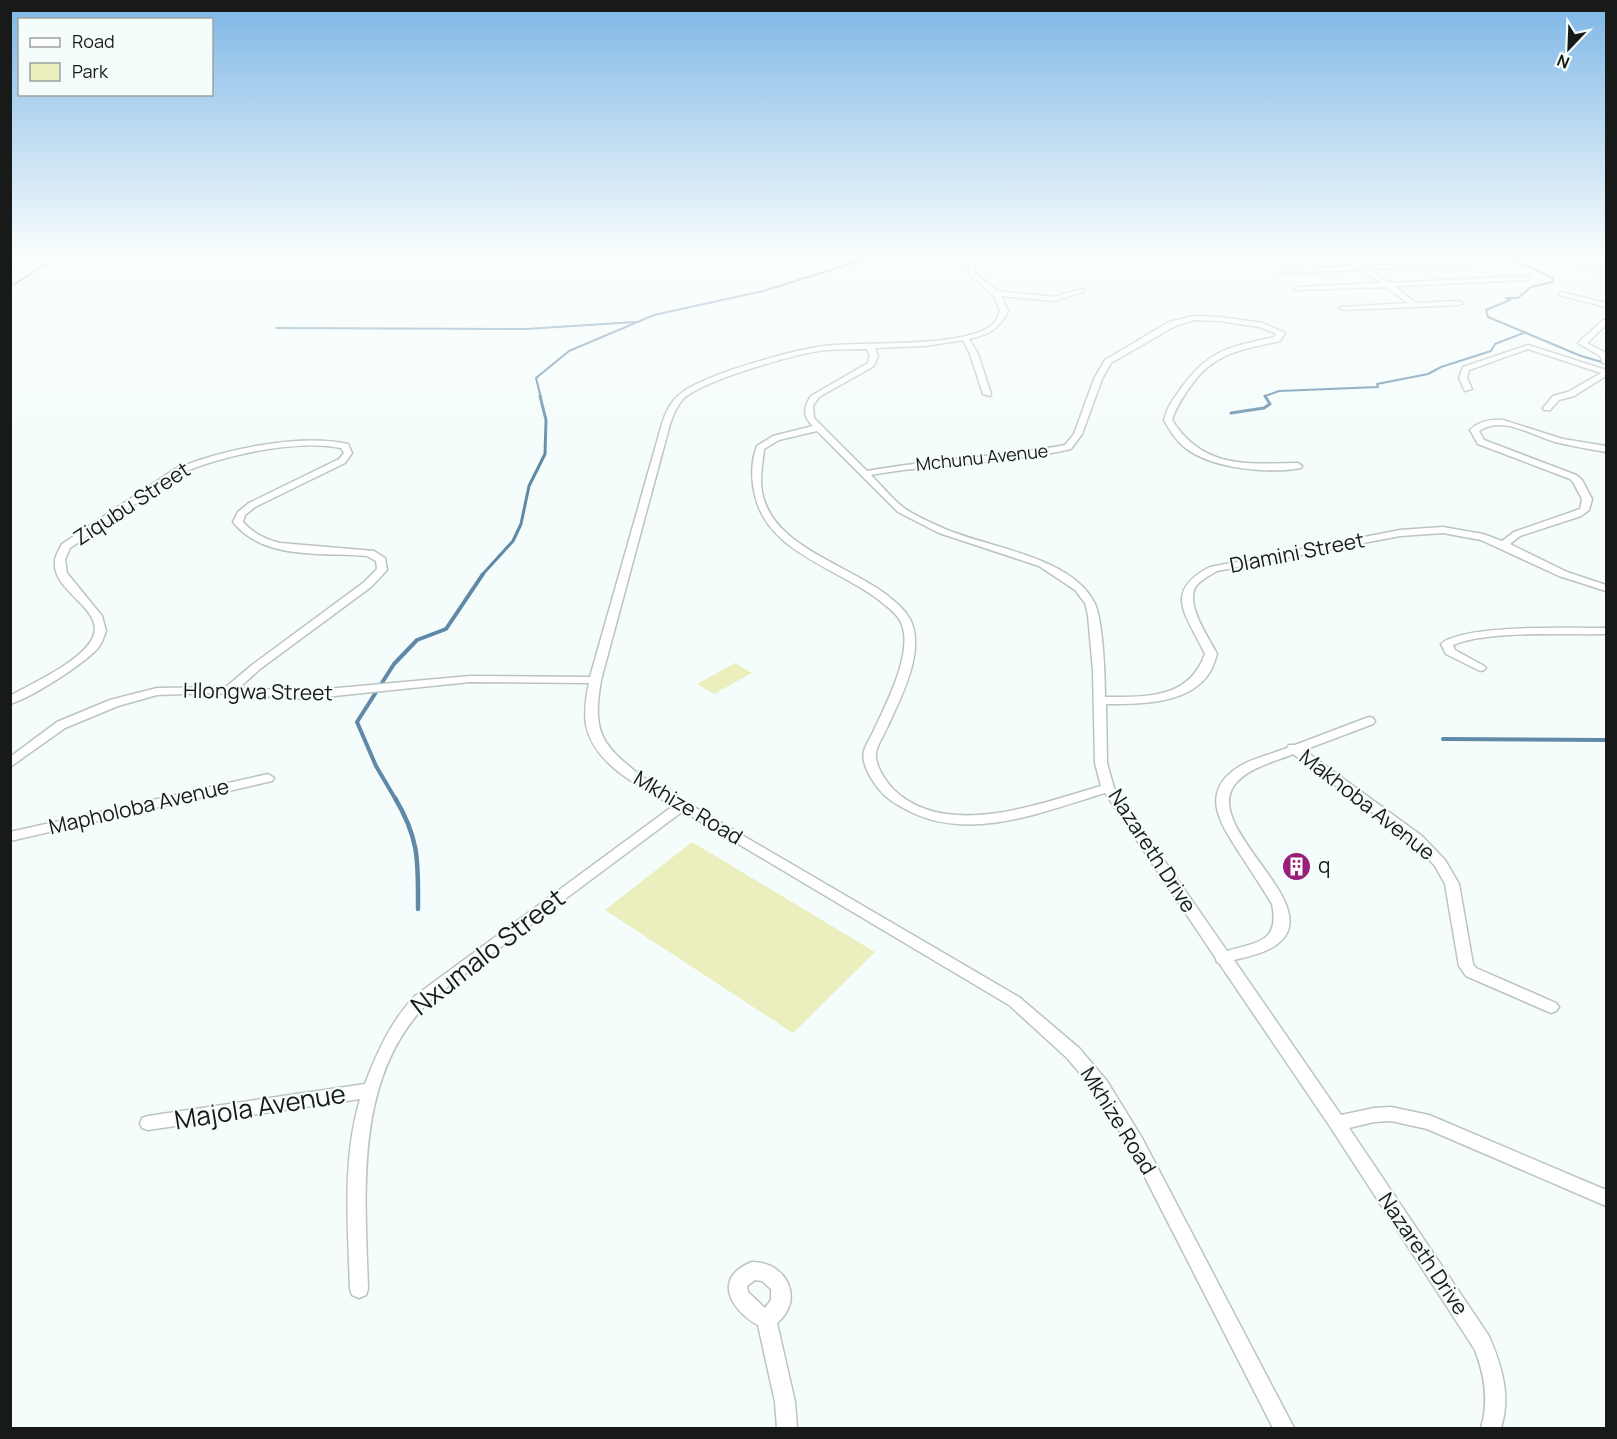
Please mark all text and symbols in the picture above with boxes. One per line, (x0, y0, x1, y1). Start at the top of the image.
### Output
legend (18, 18, 213, 96)
north arrow (1539, 18, 1599, 78)
text: Road (72, 29, 115, 53)
text: N (1554, 49, 1573, 74)
text: Park (72, 59, 109, 83)
street label: Mchunu Avenue (914, 438, 1049, 476)
street label: Ziqubu Street (68, 455, 195, 551)
street label: Dlamini Street (1227, 525, 1367, 579)
street label: Hlongwa Street (183, 676, 333, 706)
street label: Makhoba Avenue (1294, 742, 1441, 866)
street label: Mkhize Road (629, 764, 748, 851)
street label: Mapholoba Avenue (46, 772, 232, 840)
street label: Nazareth Drive (1102, 783, 1203, 918)
building icon: q (1281, 850, 1313, 882)
place label: q (1318, 851, 1330, 879)
street label: Nxumalo Street (403, 880, 572, 1023)
street label: Mkhize Road (1075, 1061, 1163, 1180)
street label: Majola Avenue (172, 1075, 348, 1137)
street label: Nazareth Drive (1373, 1187, 1475, 1320)

